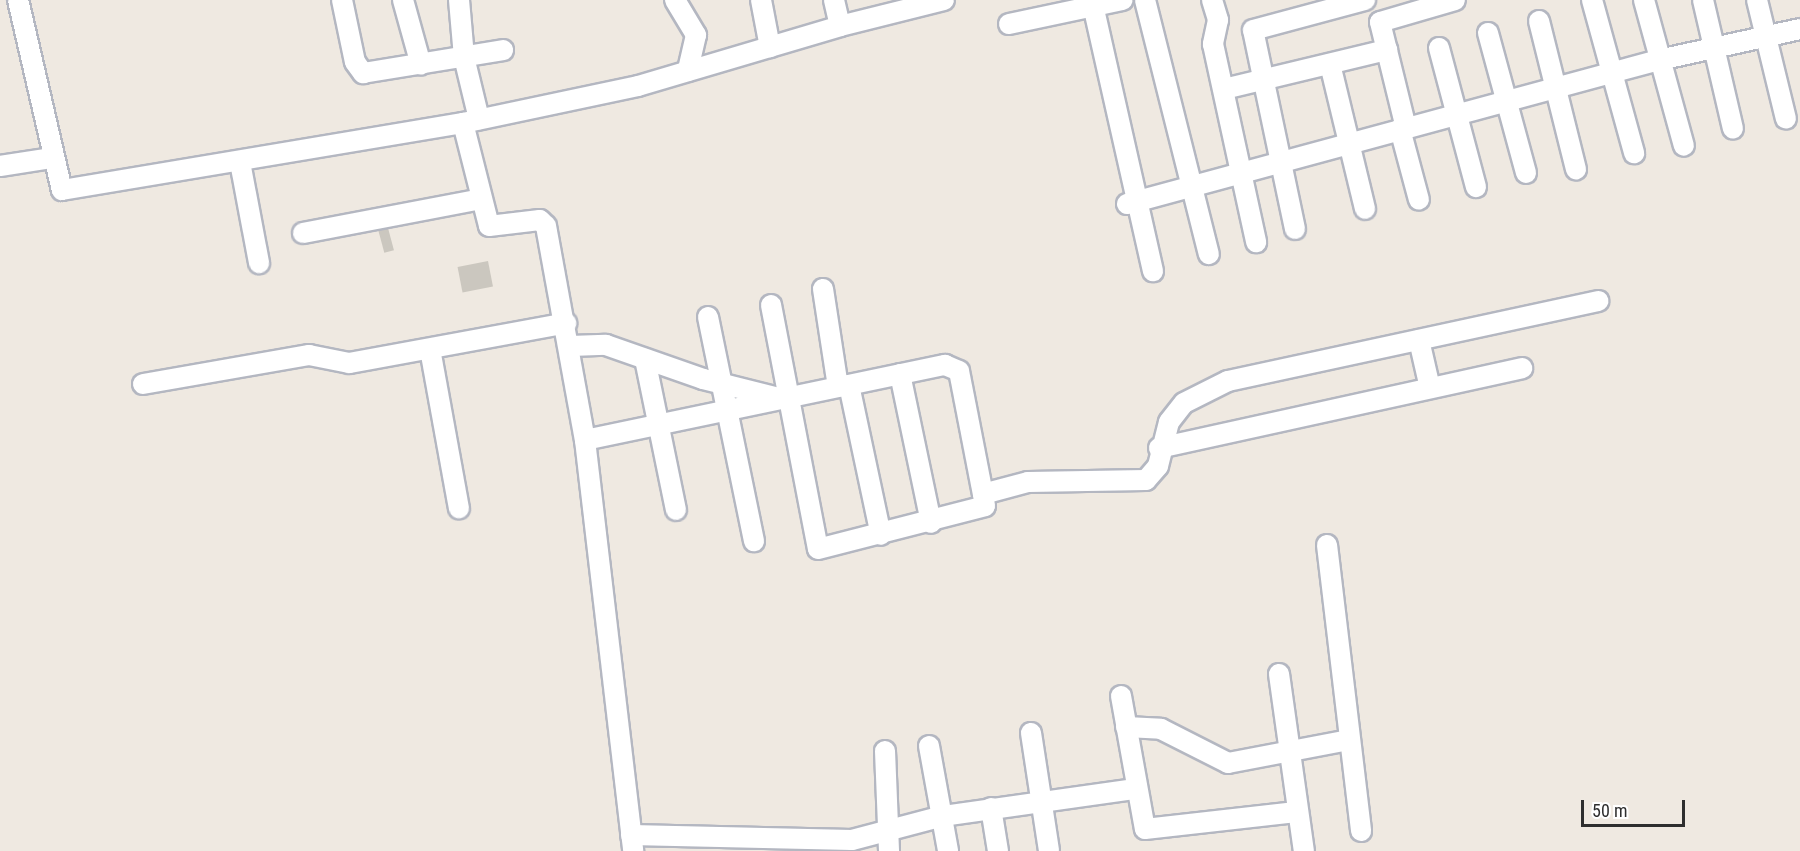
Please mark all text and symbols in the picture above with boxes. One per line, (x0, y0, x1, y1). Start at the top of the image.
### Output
scale bar (1584, 788, 1688, 826)
text: 50 m (1592, 800, 1627, 821)

